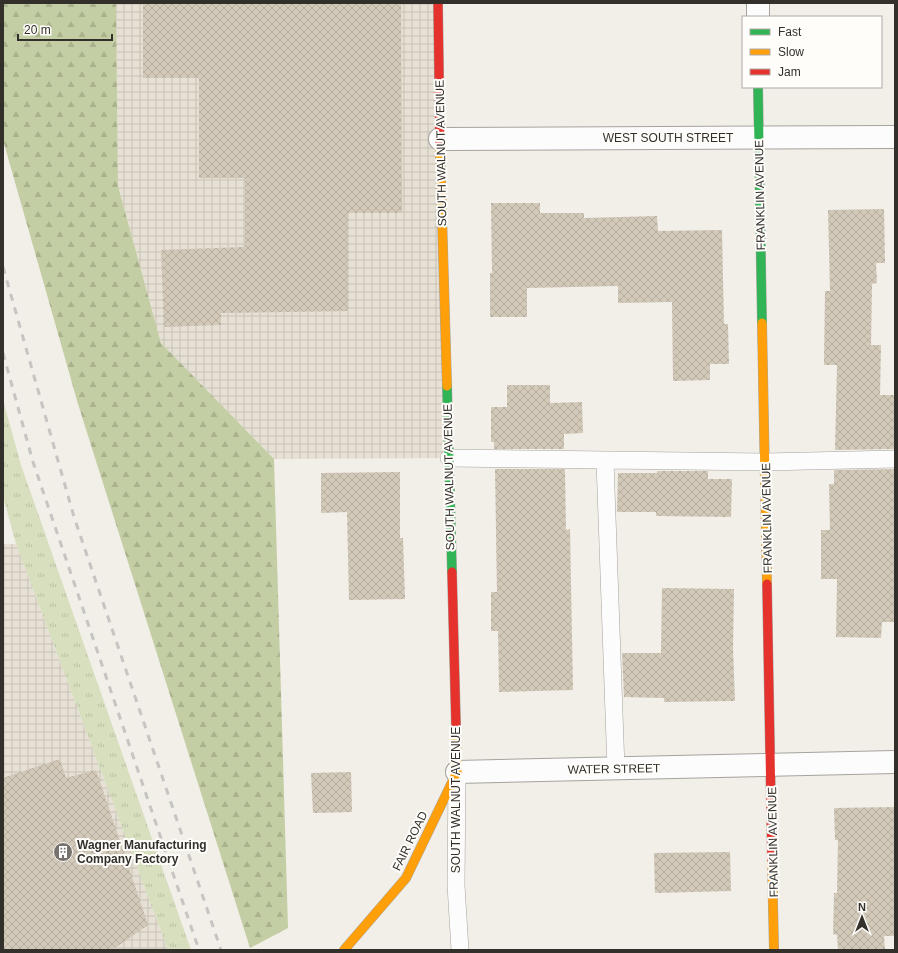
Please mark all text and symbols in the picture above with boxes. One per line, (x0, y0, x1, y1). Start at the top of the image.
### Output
scale bar (18, 16, 112, 42)
legend (742, 16, 882, 88)
text: 20 m (24, 23, 51, 37)
text: Fast (778, 25, 802, 39)
text: Slow (778, 45, 804, 59)
text: Jam (778, 65, 801, 79)
street label: SOUTH WALNUT AVENUE (433, 80, 449, 226)
street label: WEST SOUTH STREET (603, 131, 734, 145)
street label: FRANKLIN AVENUE (752, 140, 768, 250)
street label: SOUTH WALNUT AVENUE (441, 404, 457, 550)
street label: FRANKLIN AVENUE (759, 463, 775, 573)
street label: SOUTH WALNUT AVENUE (449, 727, 463, 873)
street label: WATER STREET (568, 761, 661, 777)
street label: FRANKLIN AVENUE (765, 787, 781, 897)
street label: FAIR ROAD (390, 809, 431, 873)
place label: Wagner Manufacturing Company Factory (77, 838, 207, 866)
building icon: Wagner Manufacturing Company Factory (52, 841, 74, 863)
north arrow (842, 897, 882, 937)
text: N (858, 901, 866, 913)

